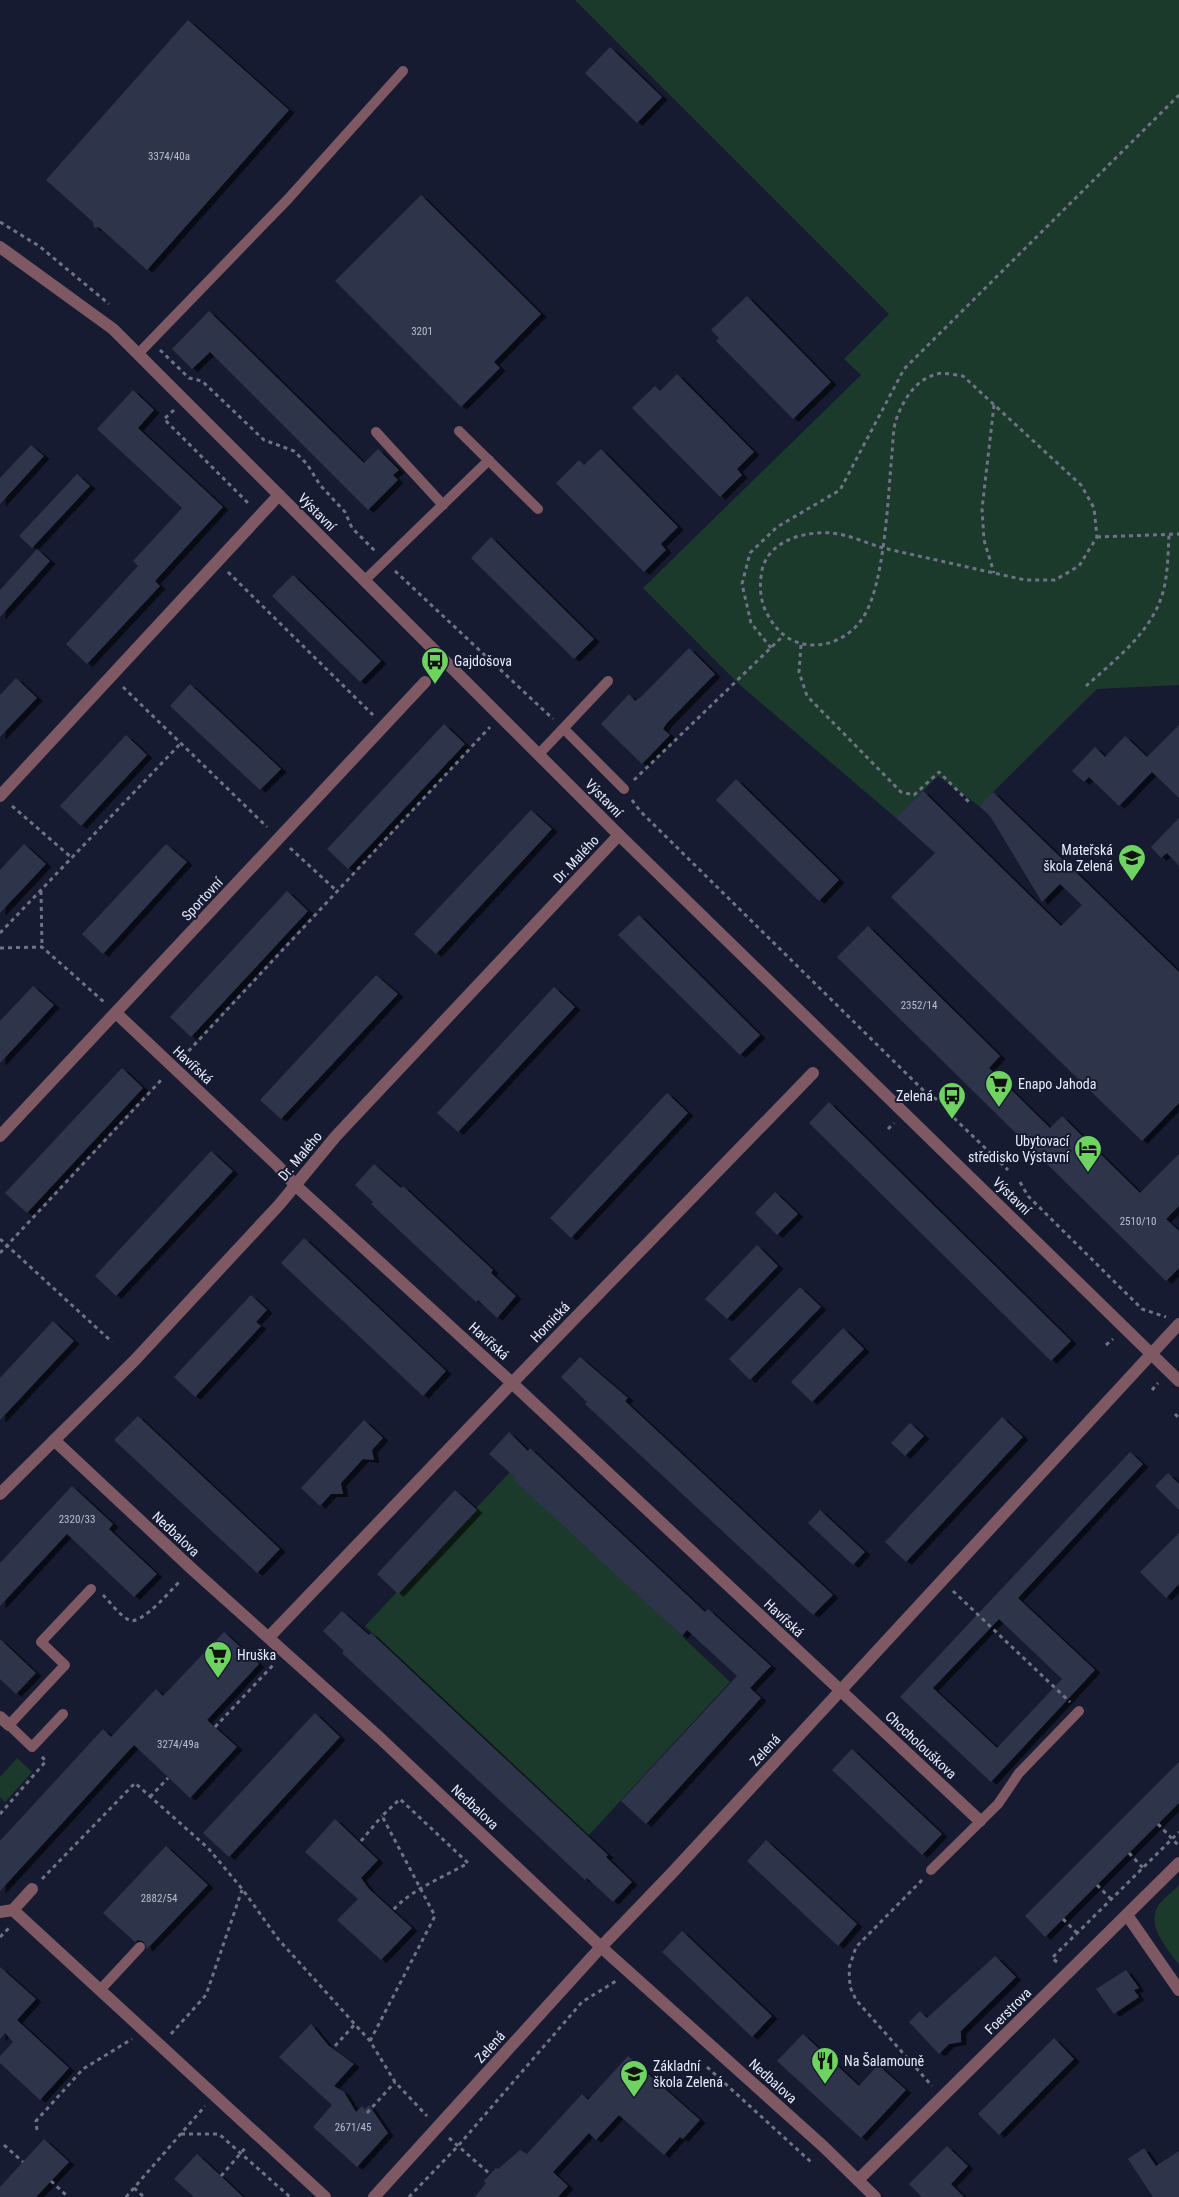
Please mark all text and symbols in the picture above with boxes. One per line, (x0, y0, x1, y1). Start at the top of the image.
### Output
house number: 3374/40a (148, 150, 190, 163)
house number: 3201 (411, 325, 433, 338)
street label: Výstavní (295, 490, 340, 535)
bus stop icon: Gajdošova (420, 646, 450, 685)
place label: Gajdošova (454, 653, 512, 669)
street label: Výstavní (582, 776, 626, 821)
street label: Dr. Malého (550, 832, 602, 886)
place label: Mateřská škola Zelená (1043, 842, 1113, 874)
school or university icon: Mateřská škola Zelená (1117, 843, 1147, 882)
street label: Sportovní (178, 874, 226, 924)
house number: 2352/14 (901, 999, 938, 1012)
street label: Havířská (170, 1043, 216, 1087)
supermarket icon: Enapo Jahoda (984, 1069, 1014, 1108)
place label: Enapo Jahoda (1018, 1076, 1097, 1092)
bus stop icon: Zelená (937, 1081, 967, 1120)
place label: Zelená (896, 1088, 933, 1104)
street label: Dr. Malého (275, 1128, 325, 1184)
place label: Ubytovací středisko Výstavní (968, 1133, 1070, 1165)
hotel icon: Ubytovací středisko Výstavní (1073, 1134, 1103, 1173)
street label: Výstavní (990, 1174, 1035, 1218)
house number: 2510/10 (1120, 1215, 1156, 1228)
street label: Hornická (527, 1299, 573, 1345)
street label: Havířská (466, 1319, 512, 1363)
street label: Nedbalova (149, 1508, 203, 1560)
house number: 2320/33 (59, 1513, 95, 1526)
street label: Havířská (761, 1596, 807, 1640)
supermarket icon: Hruška (203, 1640, 233, 1679)
place label: Hruška (237, 1647, 276, 1663)
street label: Chocholouškova (882, 1708, 960, 1782)
street label: Zelená (747, 1731, 783, 1769)
house number: 3274/49a (157, 1738, 199, 1751)
street label: Nedbalova (448, 1781, 502, 1833)
house number: 2882/54 (141, 1892, 178, 1905)
street label: Foerstrova (982, 1985, 1034, 2037)
street label: Zelená (472, 2028, 508, 2066)
restaurant icon: Na Šalamouně (810, 2046, 840, 2085)
place label: Na Šalamouně (844, 2052, 925, 2069)
street label: Nedbalova (746, 2055, 800, 2107)
place label: Základní škola Zelená (653, 2058, 723, 2090)
school or university icon: Základní škola Zelená (619, 2059, 649, 2098)
house number: 2671/45 (335, 2121, 371, 2134)

